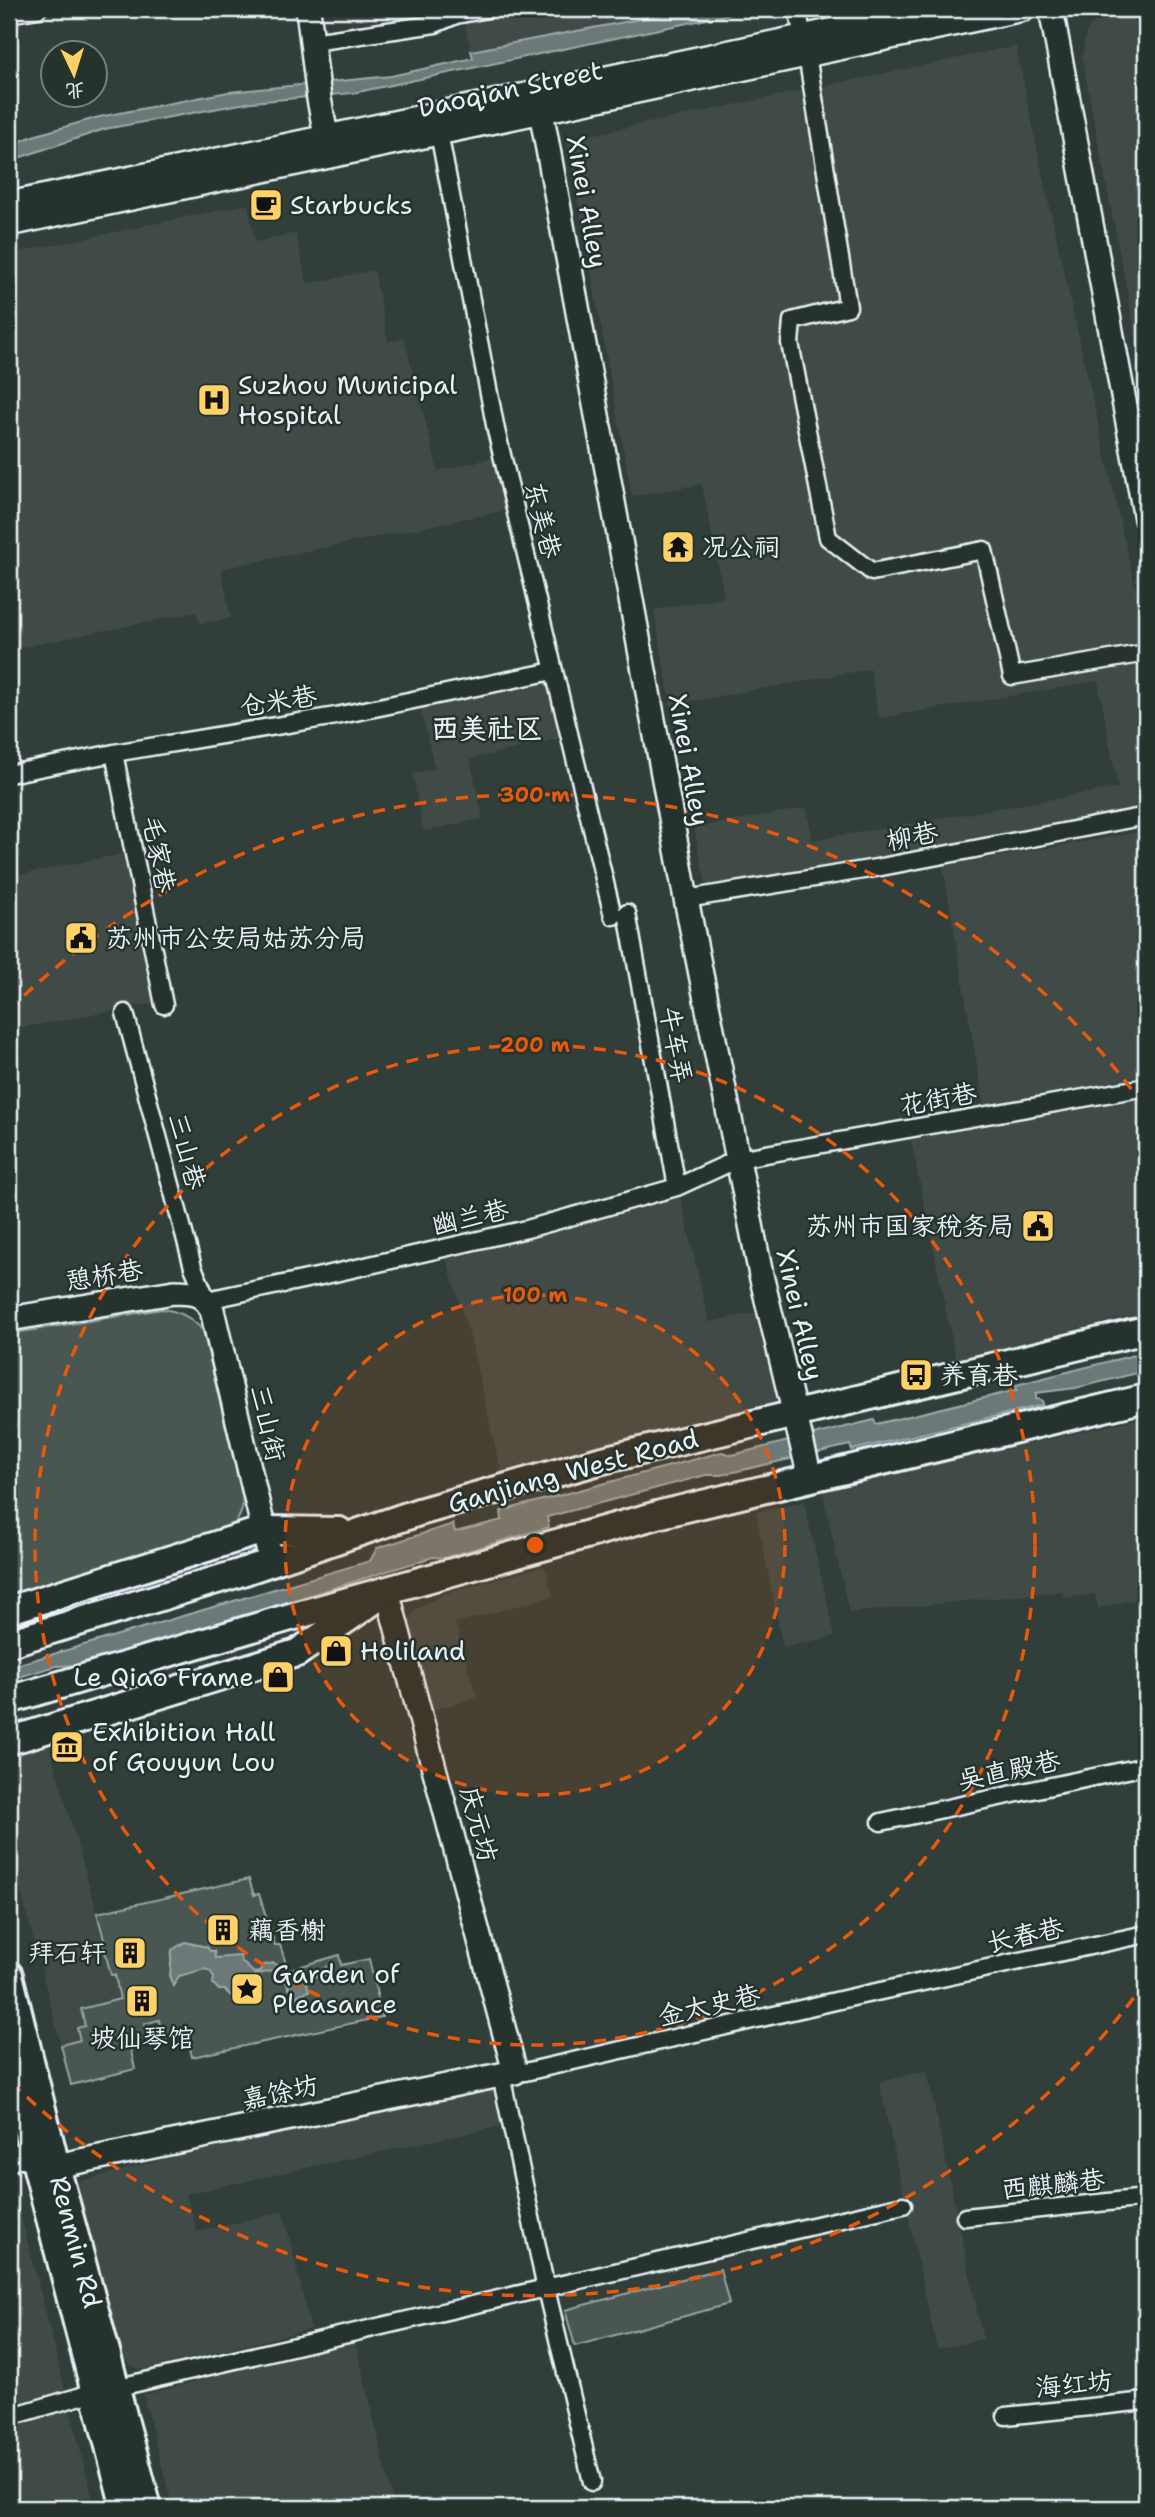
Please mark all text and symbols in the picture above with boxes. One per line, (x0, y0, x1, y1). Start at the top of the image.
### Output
north arrow (38, 38, 108, 108)
street label: Daoqian Street (414, 52, 605, 125)
text: 北 (65, 77, 86, 104)
street label: Xinei Alley (559, 133, 616, 271)
cafe icon: Starbucks (247, 186, 285, 224)
place label: Starbucks (290, 187, 413, 222)
place label: Suzhou Municipal Hospital (238, 367, 457, 432)
hospital icon: Suzhou Municipal Hospital (195, 381, 233, 419)
street label: 东美巷 (517, 478, 570, 562)
temple icon: 况公祠 (659, 528, 697, 566)
place label: 况公祠 (702, 529, 780, 564)
street label: 仓米巷 (237, 677, 319, 724)
street label: Xinei Alley (661, 691, 718, 829)
district label: 西美社区 (431, 709, 543, 747)
text: 300 m (500, 781, 570, 809)
street label: 毛家巷 (135, 812, 184, 896)
street label: 柳巷 (883, 813, 941, 858)
public building icon: 苏州市公安局姑苏分局 (62, 919, 100, 957)
place label: 苏州市公安局姑苏分局 (106, 920, 366, 955)
street label: 牛车弄 (652, 1003, 701, 1086)
text: 200 m (500, 1031, 570, 1059)
street label: 花街巷 (896, 1074, 979, 1123)
street label: 三山巷 (160, 1109, 214, 1193)
street label: 幽兰巷 (428, 1191, 512, 1242)
public building icon: 苏州市国家税务局 (1019, 1207, 1057, 1245)
place label: 苏州市国家税务局 (806, 1208, 1014, 1243)
street label: Xinei Alley (768, 1246, 833, 1384)
street label: 憩桥巷 (63, 1251, 145, 1298)
text: 100 m (503, 1281, 567, 1309)
bus stop icon: 养育巷 (897, 1356, 935, 1394)
place label: 养育巷 (940, 1357, 1018, 1392)
street label: 三山街 (243, 1381, 294, 1465)
street label: Ganjiang West Road (444, 1420, 702, 1521)
centre of rings (523, 1533, 547, 1557)
shop icon: Holiland (317, 1632, 355, 1670)
place label: Holiland (360, 1633, 466, 1668)
shop icon: Le Qiao Frame (259, 1658, 297, 1696)
place label: Le Qiao Frame (73, 1659, 254, 1694)
place label: Exhibition Hall of Gouyun Lou (92, 1714, 275, 1779)
museum icon: Exhibition Hall of Gouyun Lou (48, 1728, 86, 1766)
street label: 吴直殿巷 (954, 1742, 1063, 1797)
street label: 庆元坊 (452, 1782, 506, 1866)
street label: 长春巷 (983, 1909, 1067, 1960)
building icon: 藕香榭 (204, 1911, 242, 1949)
place label: 藕香榭 (248, 1912, 326, 1947)
building icon: 拜石轩 (111, 1934, 149, 1972)
place label: 拜石轩 (28, 1935, 106, 1970)
place label: Garden of Pleasance (272, 1956, 400, 2021)
place icon: Garden of Pleasance (228, 1970, 266, 2008)
street label: 金太史巷 (654, 1976, 763, 2033)
building icon: 坡仙琴馆 (123, 1982, 161, 2020)
place label: 坡仙琴馆 (90, 2020, 194, 2055)
street label: 嘉馀坊 (238, 2066, 322, 2117)
street label: 西麒麟巷 (999, 2161, 1106, 2206)
street label: Renmin Rd (42, 2172, 111, 2312)
street label: 海红坊 (1033, 2362, 1115, 2405)

